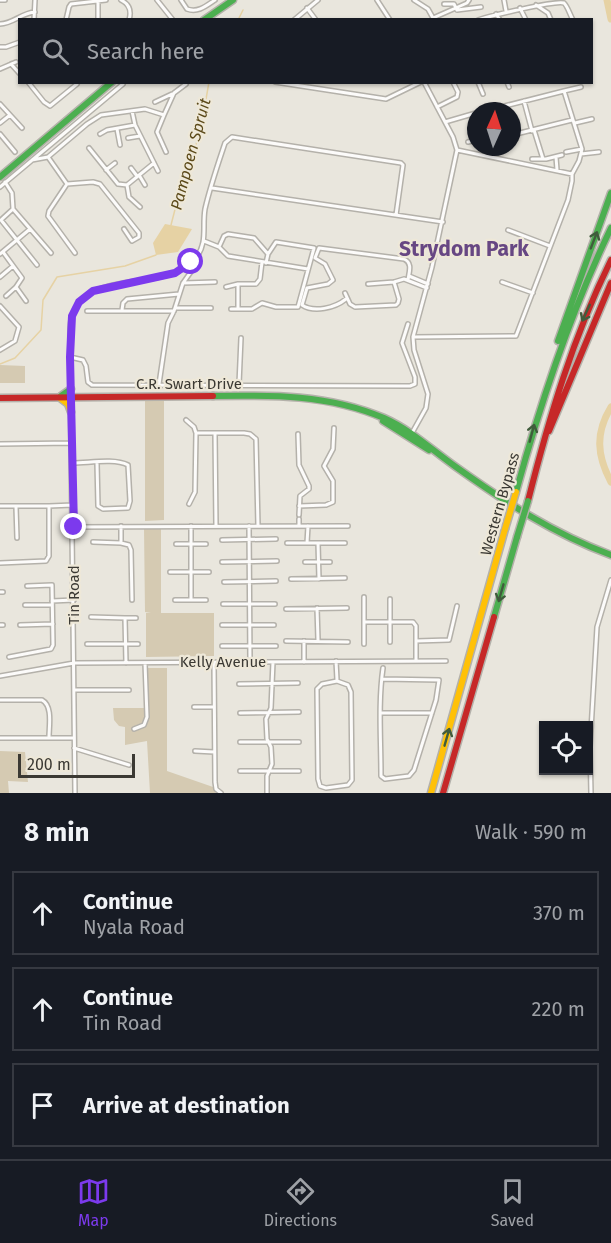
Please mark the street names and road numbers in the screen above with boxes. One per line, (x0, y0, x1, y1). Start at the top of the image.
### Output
street label: C.R. Swart Drive (136, 375, 242, 393)
street label: Western Bypass (477, 450, 523, 558)
street label: Tin Road (65, 565, 83, 625)
street label: Kelly Avenue (180, 653, 266, 671)

